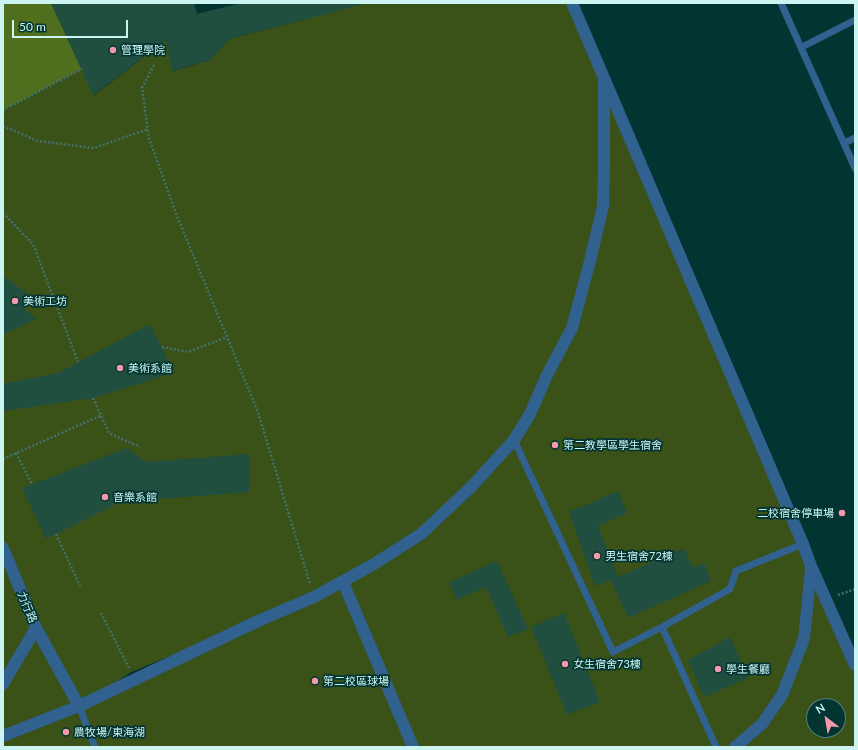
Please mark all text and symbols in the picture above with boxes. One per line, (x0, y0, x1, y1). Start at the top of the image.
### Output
scale bar (14, 12, 130, 38)
text: 50 m (19, 19, 46, 34)
place label: 管理學院 (121, 43, 165, 57)
marker: 管理學院 (108, 45, 118, 55)
place label: 美術工坊 (23, 294, 67, 308)
marker: 美術工坊 (10, 296, 20, 306)
place label: 美術系館 (128, 361, 172, 375)
marker: 美術系館 (115, 363, 125, 373)
place label: 第二教學區學生宿舍 (563, 438, 662, 452)
marker: 第二教學區學生宿舍 (550, 440, 560, 450)
place label: 音樂系館 (113, 490, 157, 504)
marker: 音樂系館 (100, 492, 110, 502)
place label: 二校宿舍停車場 (757, 506, 834, 520)
marker: 二校宿舍停車場 (837, 508, 847, 518)
place label: 男生宿舍72棟 (605, 549, 673, 563)
marker: 男生宿舍72棟 (592, 551, 602, 561)
street label: 力行路 (14, 589, 40, 625)
place label: 女生宿舍73棟 (573, 657, 641, 671)
marker: 女生宿舍73棟 (560, 659, 570, 669)
place label: 學生餐廳 (726, 662, 770, 676)
marker: 學生餐廳 (713, 664, 723, 674)
place label: 第二校區球場 (323, 674, 389, 688)
marker: 第二校區球場 (310, 676, 320, 686)
north arrow (806, 698, 846, 738)
text: N (813, 700, 827, 716)
place label: 農牧場/東海湖 (74, 725, 145, 739)
marker: 農牧場/東海湖 (61, 727, 71, 737)

